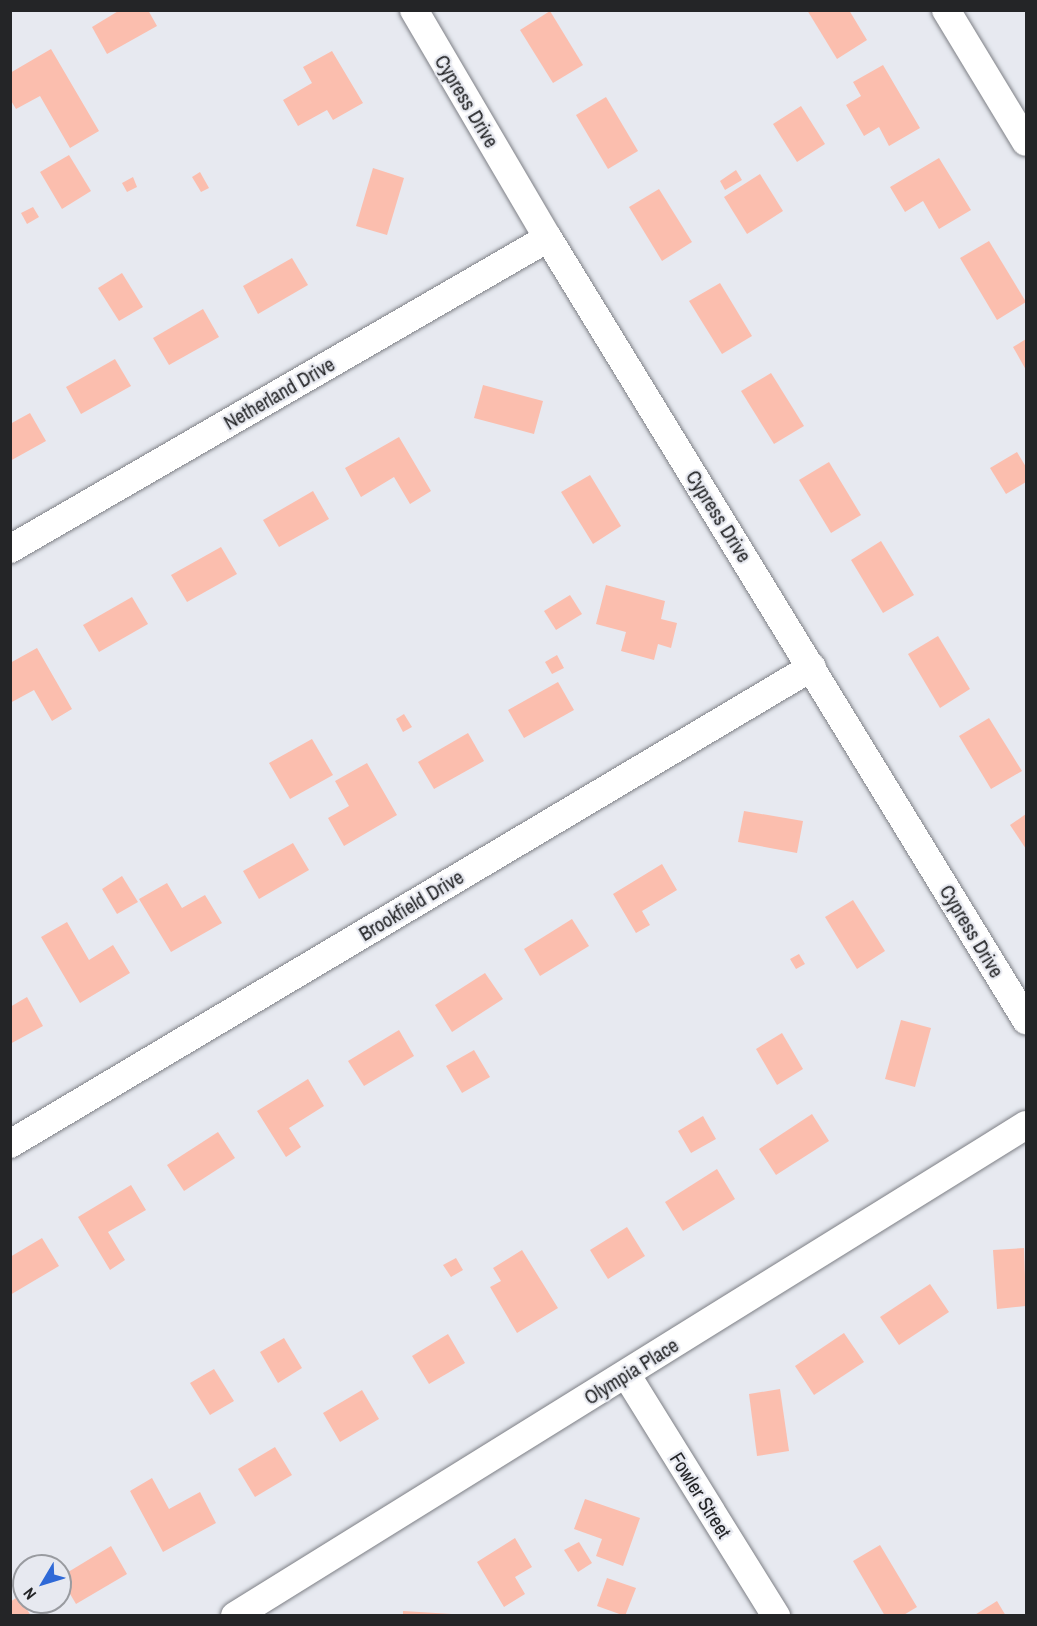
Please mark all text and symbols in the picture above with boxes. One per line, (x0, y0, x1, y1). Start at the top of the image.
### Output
street label: Cypress Drive (430, 50, 504, 152)
street label: Netherland Drive (219, 352, 339, 434)
street label: Cypress Drive (681, 466, 757, 566)
street label: Brookfield Drive (354, 864, 468, 946)
street label: Cypress Drive (935, 880, 1009, 982)
street label: Olympia Place (579, 1333, 683, 1409)
street label: Fowler Street (665, 1448, 737, 1542)
north arrow (12, 1554, 72, 1614)
text: N (18, 1583, 41, 1604)

